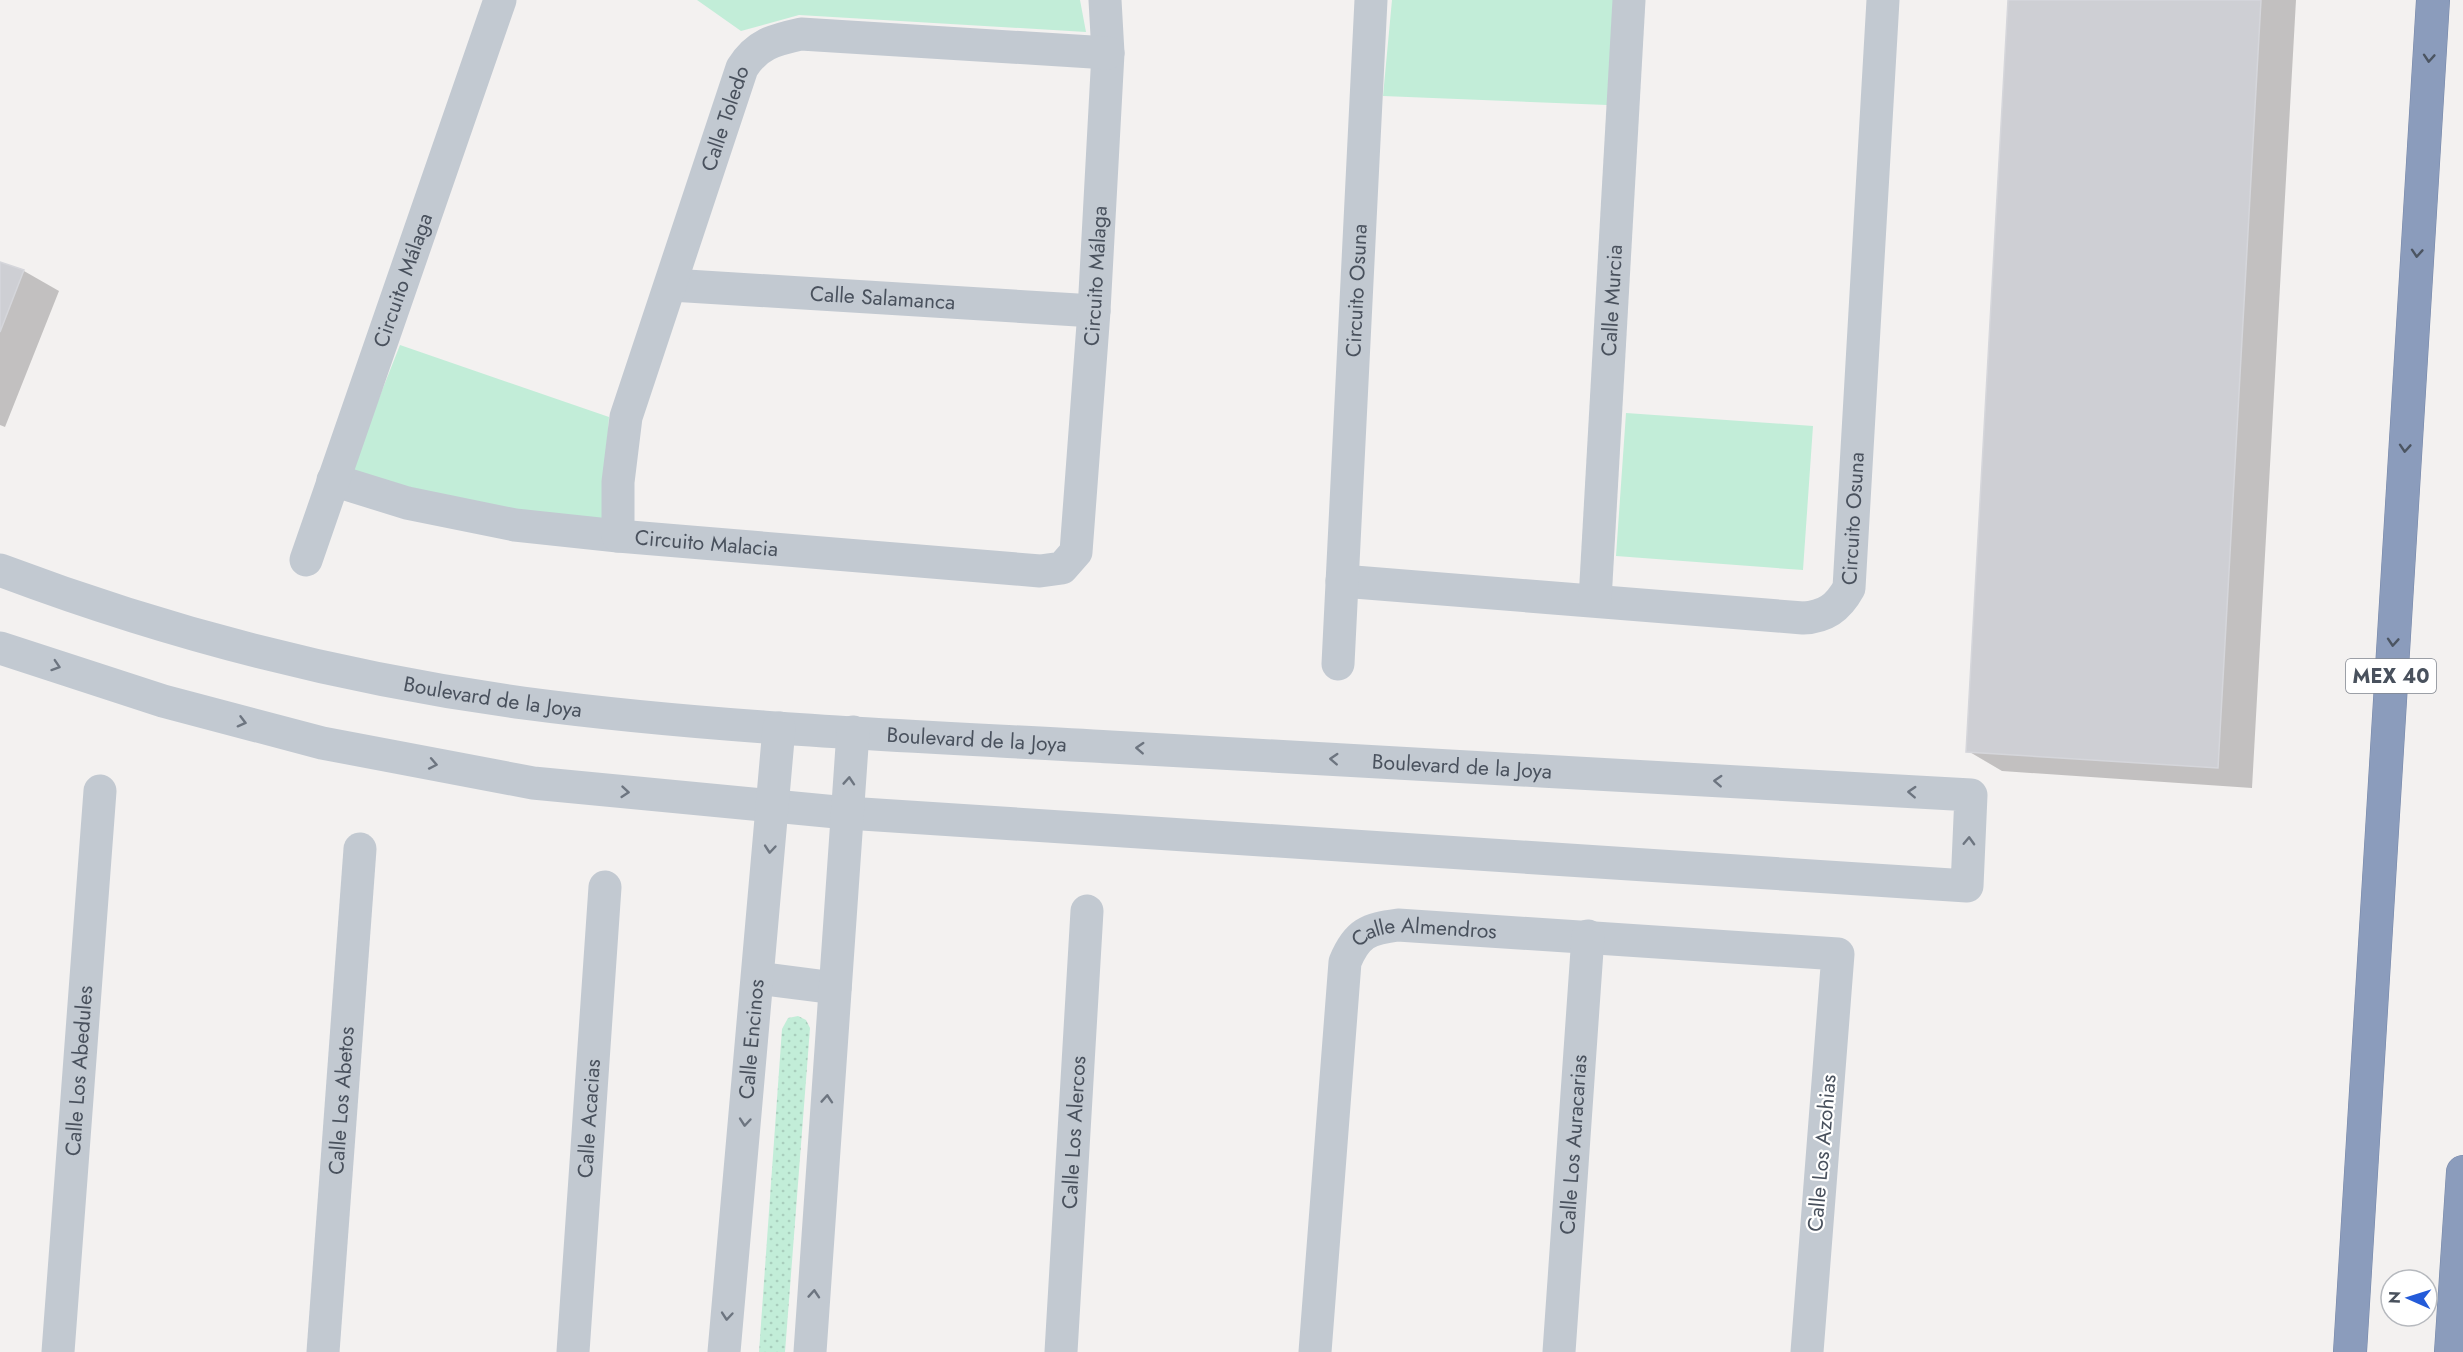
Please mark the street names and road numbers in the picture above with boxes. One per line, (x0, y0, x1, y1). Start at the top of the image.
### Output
street label: Calle Toledo (694, 62, 757, 175)
street label: Circuito Málaga (1076, 205, 1115, 347)
street label: Circuito Málaga (366, 209, 440, 352)
street label: Circuito Osuna (1338, 223, 1375, 358)
street label: Calle Murcia (1594, 244, 1630, 357)
street label: Calle Salamanca (809, 279, 956, 317)
street label: Circuito Osuna (1834, 451, 1872, 586)
street label: Circuito Malacia (633, 522, 779, 564)
road number: MEX 40 (2346, 659, 2436, 693)
street label: Boulevard de la Joya (401, 669, 584, 725)
street label: Boulevard de la Joya (886, 720, 1068, 760)
street label: Boulevard de la Joya (1371, 747, 1553, 787)
street label: Calle Almendros (1344, 910, 1498, 954)
street label: Calle Encinos (731, 978, 772, 1101)
street label: Calle Los Abedules (58, 984, 100, 1157)
street label: Calle Los Abetos (321, 1025, 362, 1176)
street label: Calle Los Auracarias (1552, 1054, 1595, 1235)
street label: Calle Los Alercos (1054, 1055, 1093, 1210)
street label: Calle Acacias (570, 1058, 608, 1179)
street label: Calle Los Azohias (1800, 1073, 1844, 1233)

